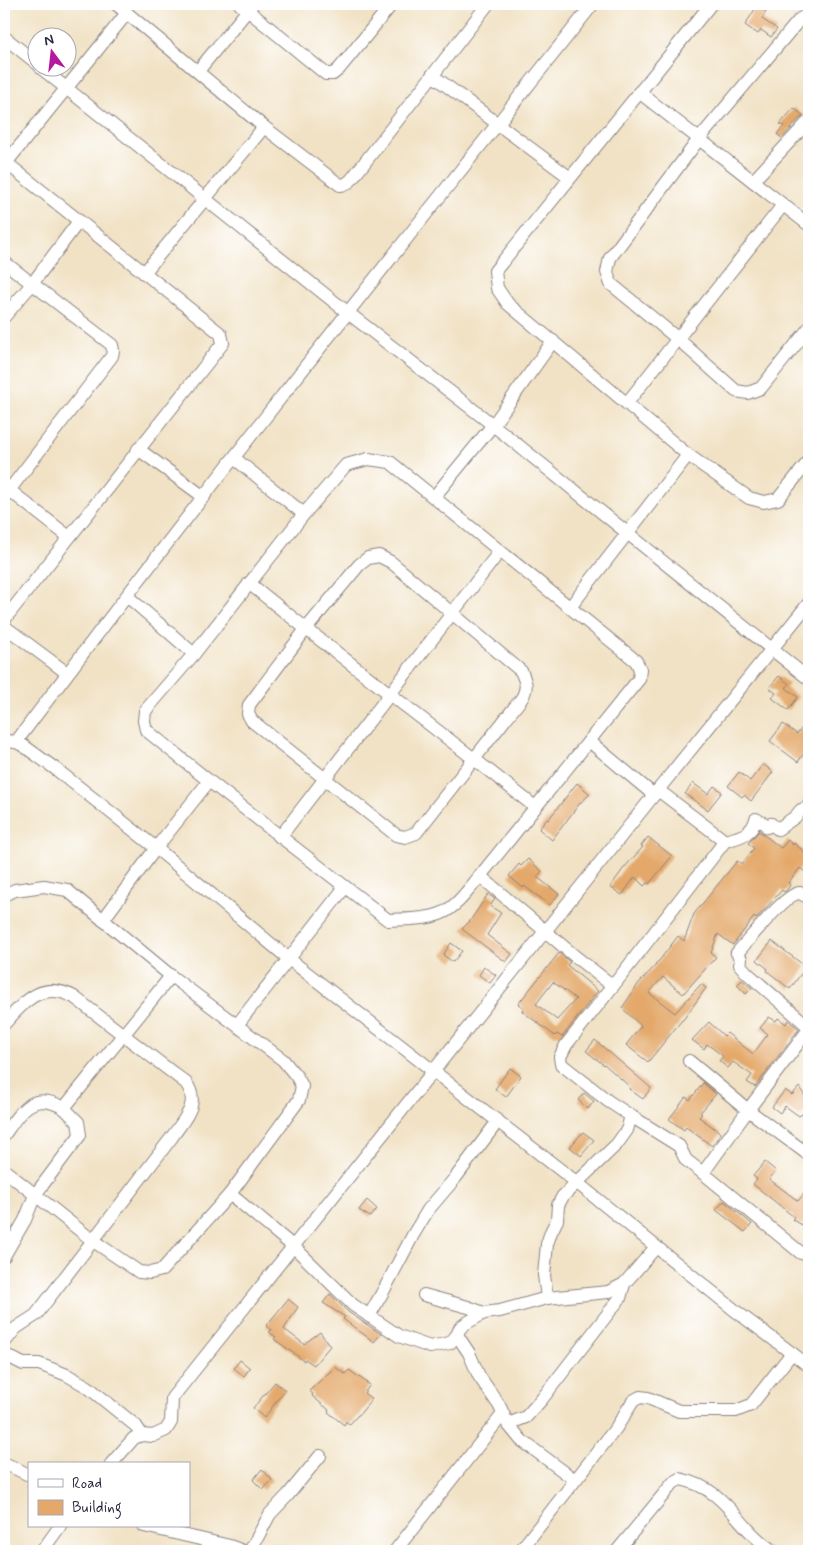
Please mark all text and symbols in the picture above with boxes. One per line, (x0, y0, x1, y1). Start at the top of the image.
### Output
north arrow (28, 28, 78, 78)
text: N (42, 31, 56, 50)
legend (28, 1462, 190, 1528)
text: Road (72, 1474, 102, 1494)
text: Building (72, 1498, 122, 1519)

